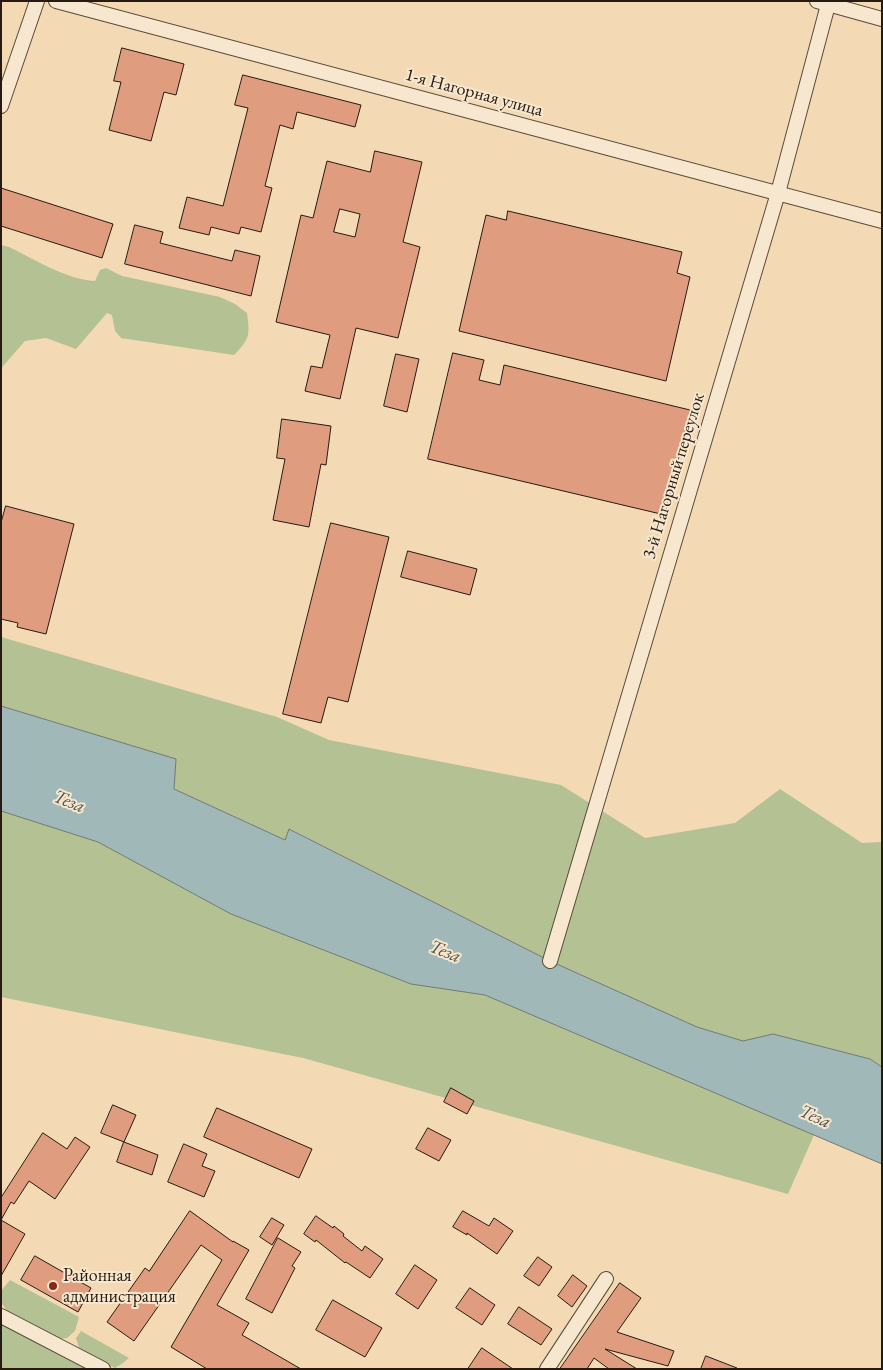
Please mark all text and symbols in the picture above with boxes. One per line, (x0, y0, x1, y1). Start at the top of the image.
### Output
street label: 1-я Нагорная улица (403, 64, 545, 122)
street label: 3-й Нагорный переулок (638, 390, 710, 562)
water label: Теза (50, 785, 88, 819)
water label: Теза (426, 935, 464, 969)
water label: Теза (796, 1100, 834, 1134)
place label: Районная администрация (63, 1265, 176, 1308)
marker: Районная администрация (47, 1280, 59, 1292)

